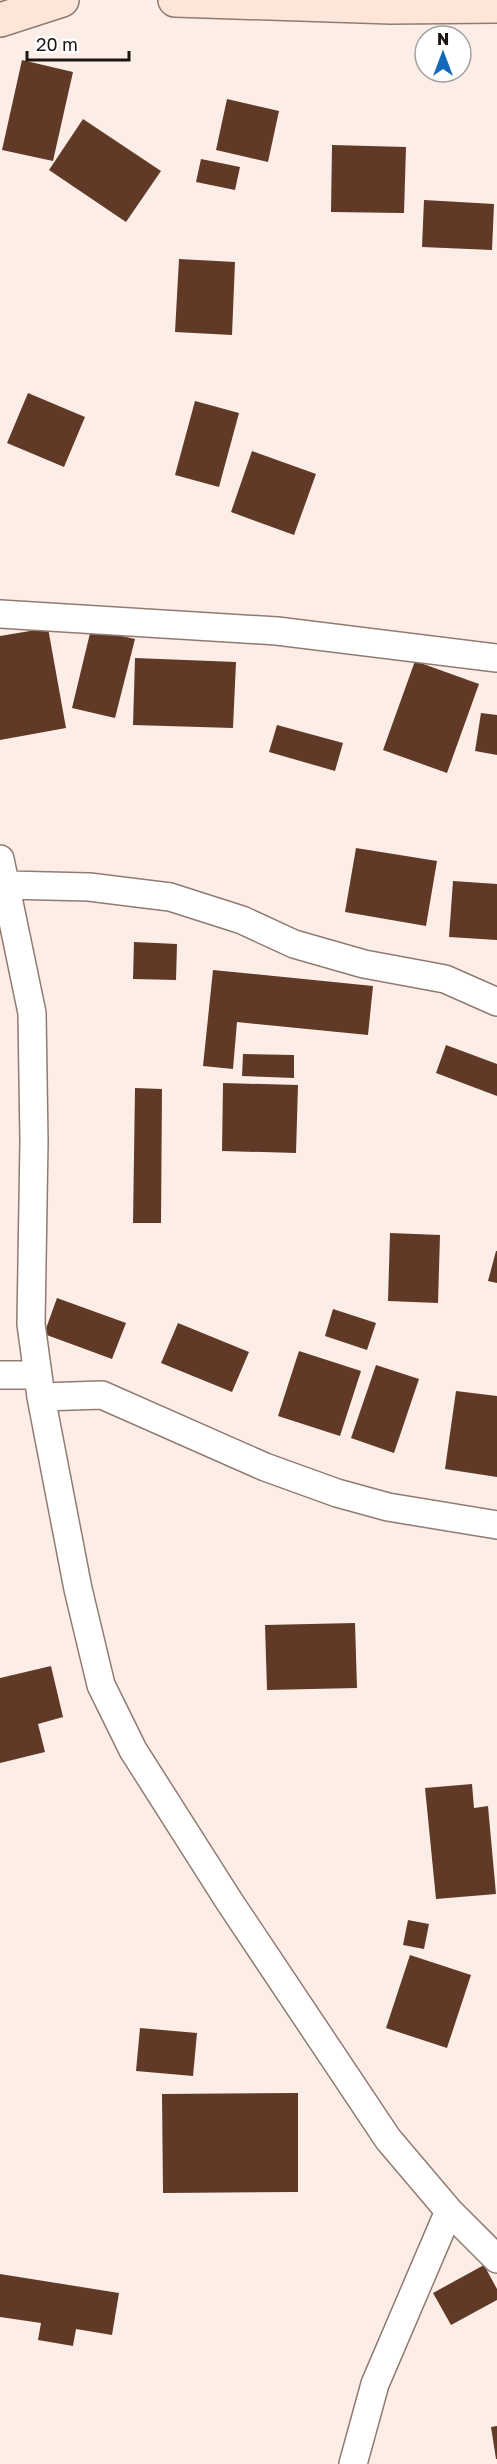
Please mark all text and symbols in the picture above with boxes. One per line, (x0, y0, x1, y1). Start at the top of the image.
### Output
scale bar (27, 24, 129, 62)
north arrow (413, 24, 473, 84)
text: N (437, 29, 449, 49)
text: 20 m (36, 33, 78, 55)

